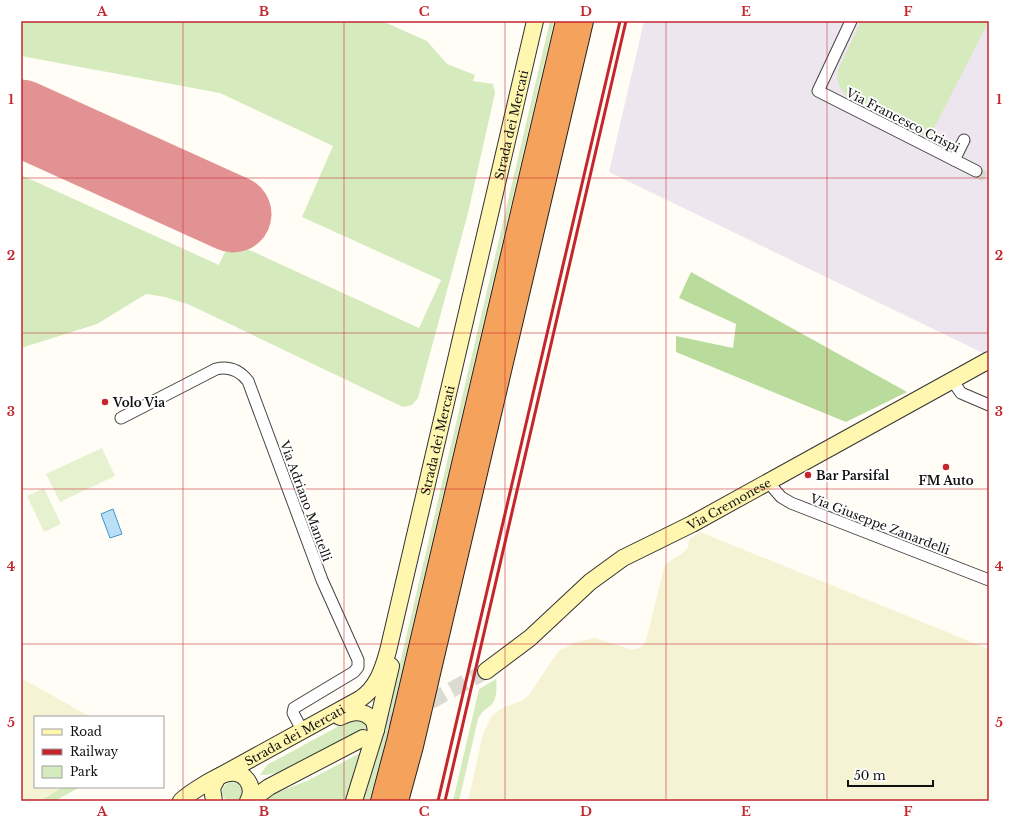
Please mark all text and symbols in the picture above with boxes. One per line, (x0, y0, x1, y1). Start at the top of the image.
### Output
text: A (96, 3, 108, 20)
text: B (259, 3, 269, 20)
text: C (419, 3, 430, 20)
text: D (580, 3, 592, 20)
text: E (741, 3, 751, 20)
text: F (904, 3, 913, 20)
street label: Strada dei Mercati (491, 68, 531, 181)
street label: Via Francesco Crispi (843, 84, 962, 155)
text: 1 (8, 91, 14, 108)
text: 1 (996, 91, 1002, 108)
text: 2 (7, 247, 15, 264)
text: 2 (995, 247, 1003, 264)
street label: Strada dei Mercati (417, 384, 457, 497)
place label: Volo Via (112, 395, 165, 410)
marker: Volo Via (100, 397, 110, 407)
text: 3 (7, 403, 15, 420)
text: 3 (995, 403, 1003, 420)
street label: Via Adriano Mantelli (277, 438, 335, 563)
marker: FM Auto (941, 462, 951, 472)
place label: Bar Parsifal (816, 468, 890, 483)
marker: Bar Parsifal (803, 470, 813, 480)
place label: FM Auto (918, 473, 974, 488)
street label: Via Cremonese (684, 474, 774, 533)
street label: Via Giuseppe Zanardelli (807, 490, 952, 558)
text: 4 (7, 558, 16, 575)
text: 4 (995, 558, 1004, 575)
street label: Strada dei Mercati (242, 701, 347, 769)
text: 5 (7, 714, 15, 731)
text: 5 (995, 714, 1003, 731)
legend (34, 716, 164, 788)
text: Road (70, 724, 102, 739)
text: Railway (70, 744, 119, 759)
scale bar (848, 762, 933, 788)
text: Park (70, 764, 98, 779)
text: 50 m (854, 768, 886, 783)
text: A (96, 803, 108, 820)
text: B (259, 803, 269, 820)
text: C (419, 803, 430, 820)
text: D (580, 803, 592, 820)
text: E (741, 803, 751, 820)
text: F (904, 803, 913, 820)

